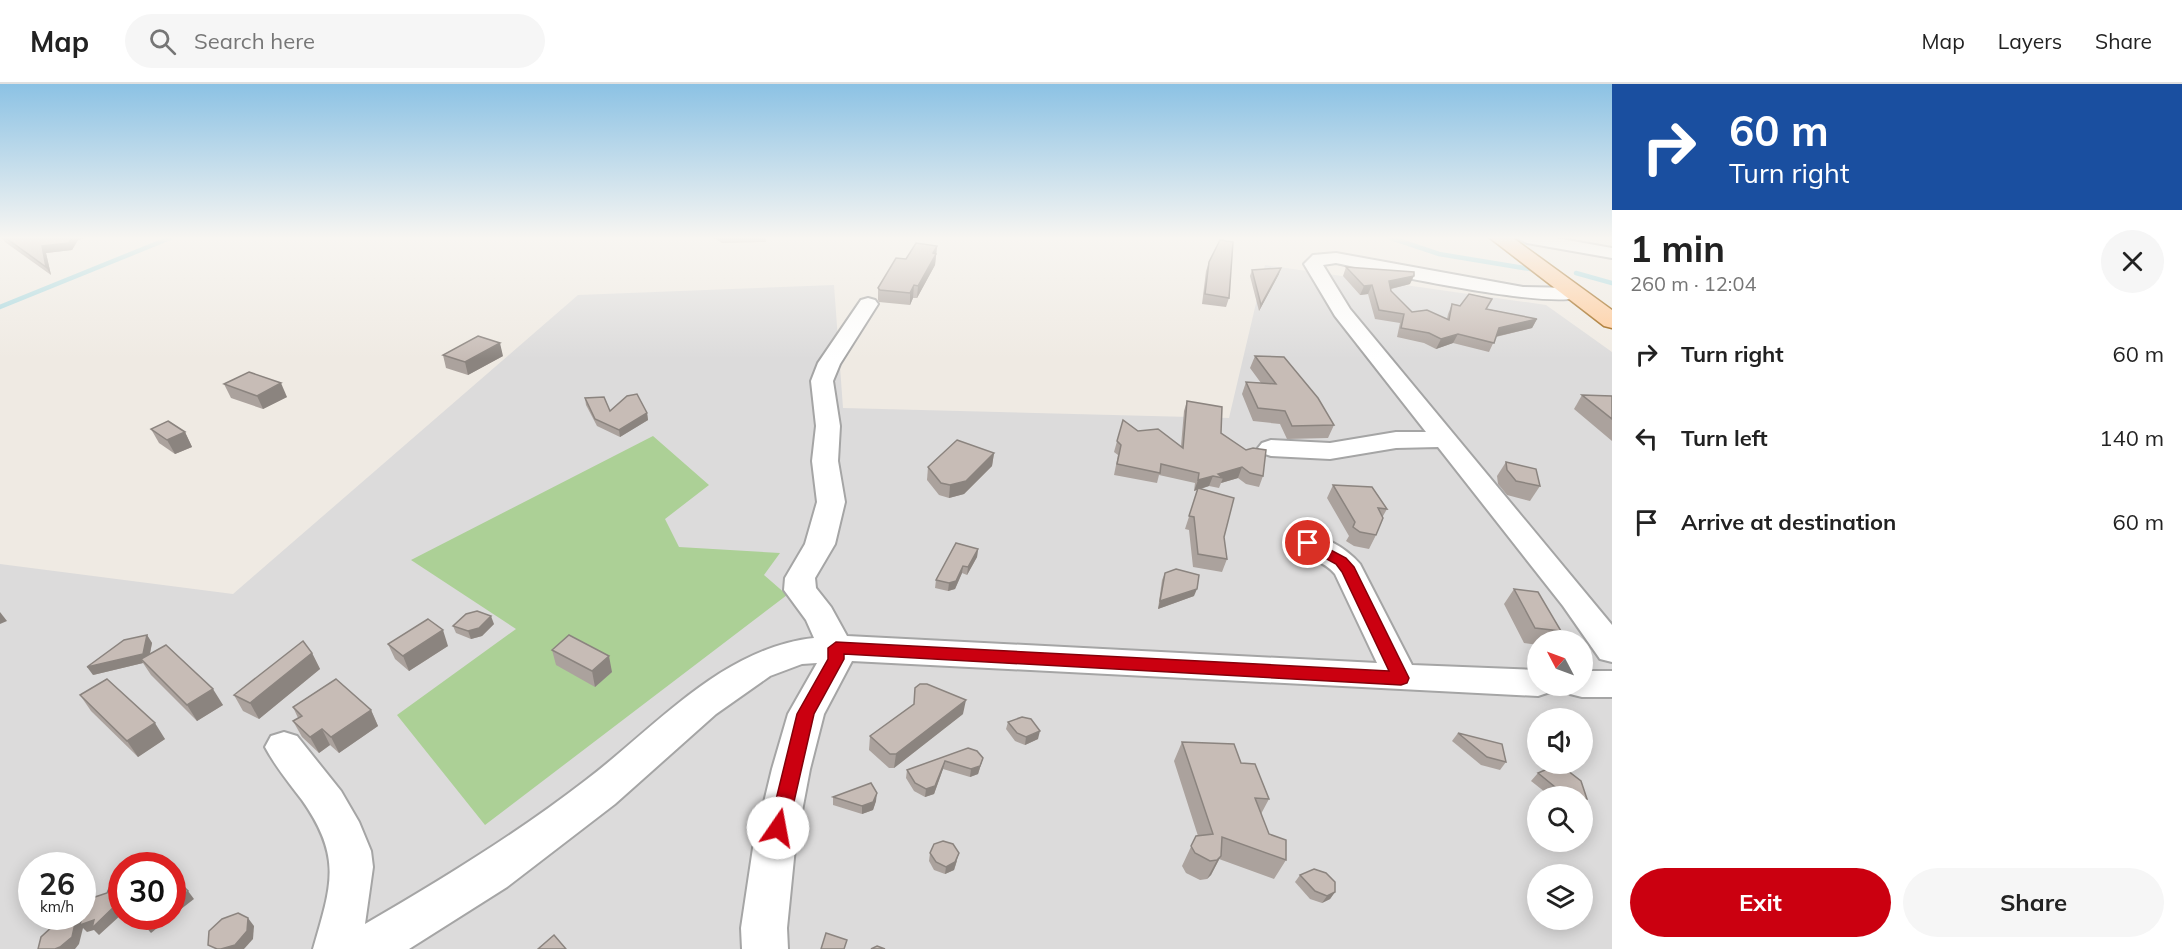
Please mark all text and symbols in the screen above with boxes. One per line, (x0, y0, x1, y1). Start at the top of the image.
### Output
search box (125, 14, 545, 68)
text: Map (30, 24, 89, 59)
icon: search (146, 25, 179, 58)
text: Search here (194, 27, 315, 55)
text: Map (1922, 28, 1965, 54)
text: Layers (1998, 28, 2062, 54)
text: Share (2095, 28, 2152, 54)
text: 60 m (1729, 104, 1829, 157)
icon: right (1630, 108, 1708, 186)
text: Turn right (1729, 156, 1849, 190)
text: 1 min (1630, 226, 1725, 271)
button: close (2101, 230, 2164, 293)
text: 260 m · 12:04 (1630, 271, 1756, 296)
icon: right (1630, 338, 1663, 371)
text: Turn right (1681, 340, 1784, 368)
text: 60 m (2113, 340, 2164, 368)
icon: left (1630, 422, 1663, 455)
text: Turn left (1681, 424, 1768, 452)
text: 140 m (2099, 424, 2164, 452)
icon: arrive (1630, 506, 1663, 539)
text: Arrive at destination (1681, 508, 1896, 536)
text: 60 m (2113, 508, 2164, 536)
pin (1282, 517, 1333, 568)
icon: arrive (1291, 526, 1324, 559)
north arrow (1527, 630, 1593, 696)
map controls (1527, 630, 1593, 930)
button: sound (1527, 708, 1593, 774)
button: search (1527, 786, 1593, 852)
position arrow (746, 796, 810, 860)
speed limit sign: 30 (108, 852, 186, 930)
button: layers (1527, 864, 1593, 930)
text: 26 (39, 865, 75, 903)
button: Exit (1630, 868, 1891, 937)
button: Share (1903, 868, 2164, 937)
text: km/h (40, 897, 74, 916)

